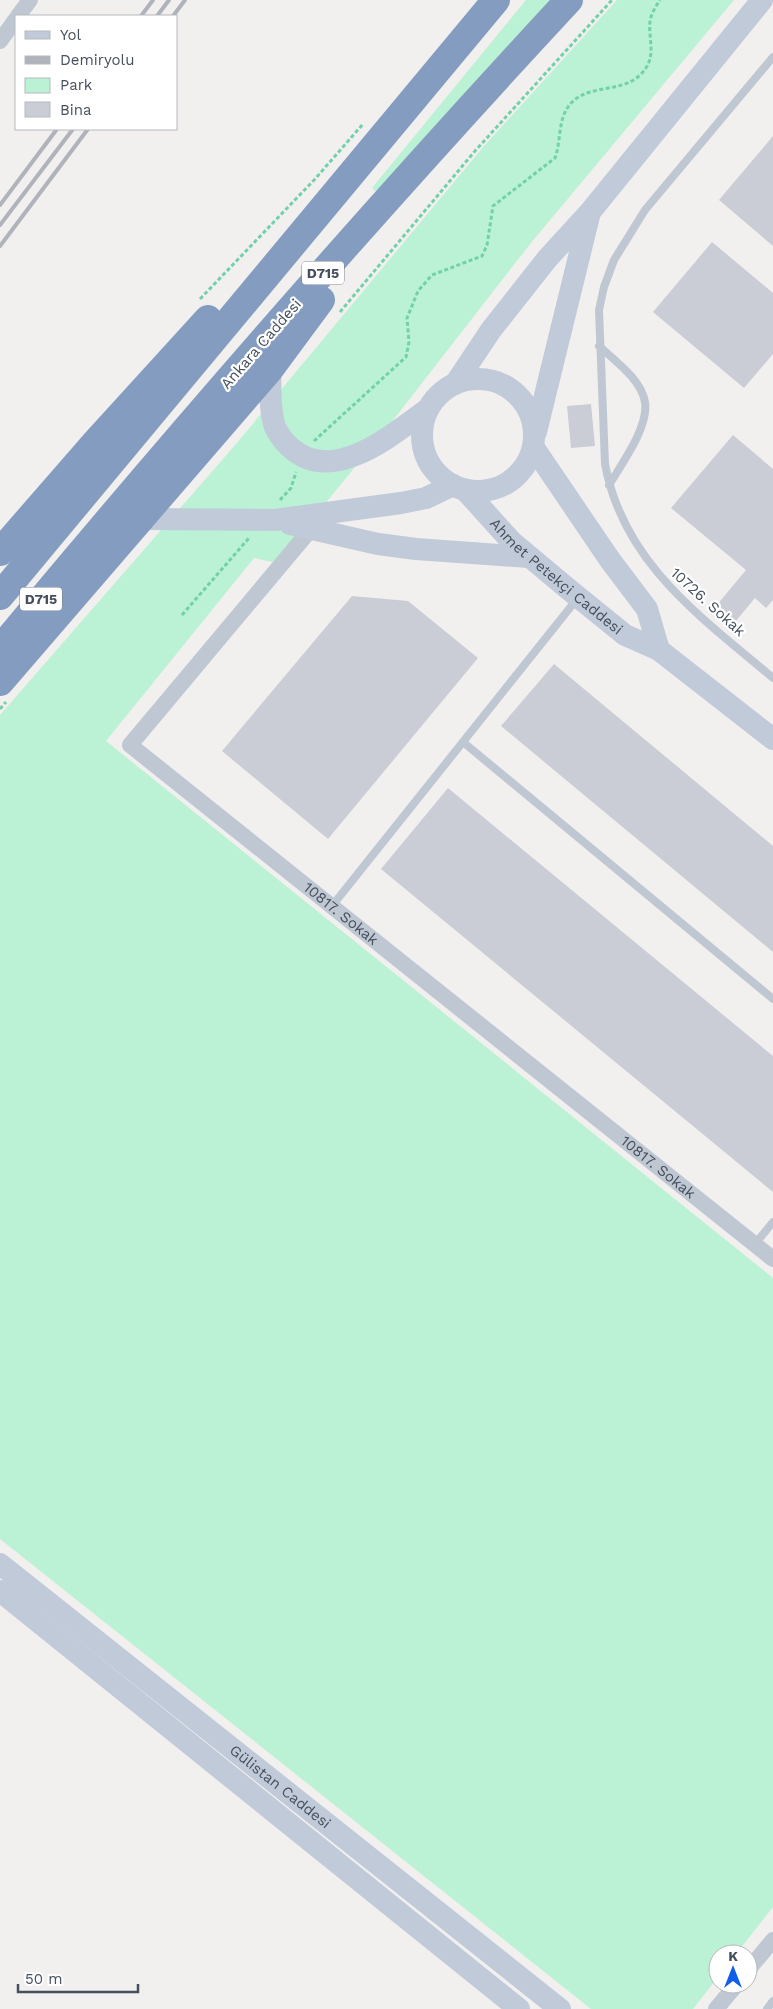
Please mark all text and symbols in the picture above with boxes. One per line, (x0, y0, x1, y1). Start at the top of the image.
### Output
legend (15, 15, 178, 130)
text: Yol (60, 26, 82, 44)
text: Demiryolu (60, 51, 134, 69)
text: Park (60, 76, 93, 94)
text: Bina (60, 101, 92, 119)
road number: D715 (302, 262, 344, 284)
street label: Ankara Caddesi (217, 295, 305, 393)
street label: Ahmet Petekçi Caddesi (486, 514, 626, 638)
street label: 10726. Sokak (667, 564, 749, 641)
road number: D715 (20, 588, 62, 610)
street label: 10817. Sokak (300, 878, 382, 949)
street label: 10817. Sokak (617, 1132, 699, 1203)
street label: Gülistan Caddesi (226, 1741, 334, 1832)
north arrow (708, 1944, 758, 1994)
text: K (728, 1948, 738, 1964)
scale bar (18, 1962, 138, 1994)
text: 50 m (25, 1970, 62, 1988)

